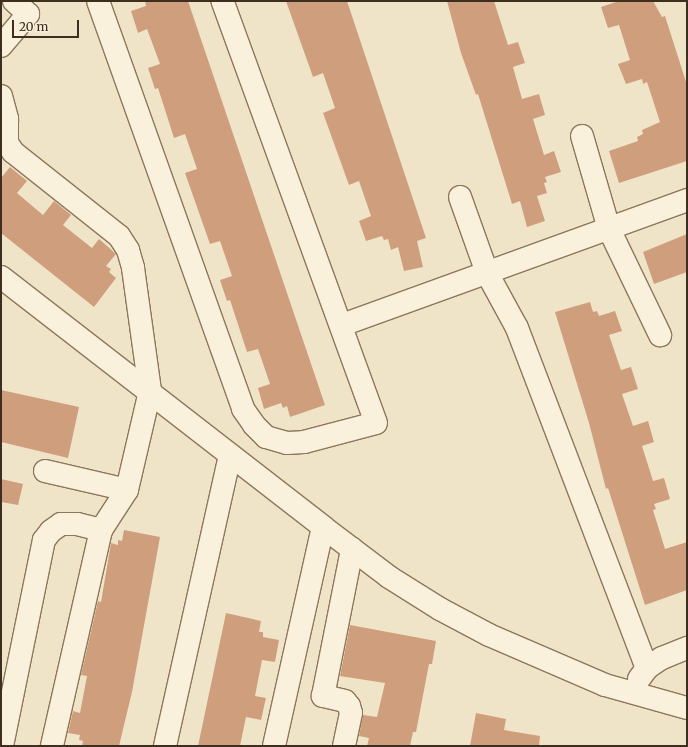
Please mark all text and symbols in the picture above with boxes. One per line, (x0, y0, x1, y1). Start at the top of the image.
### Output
scale bar (14, 12, 81, 38)
text: 20 m (19, 19, 48, 34)

